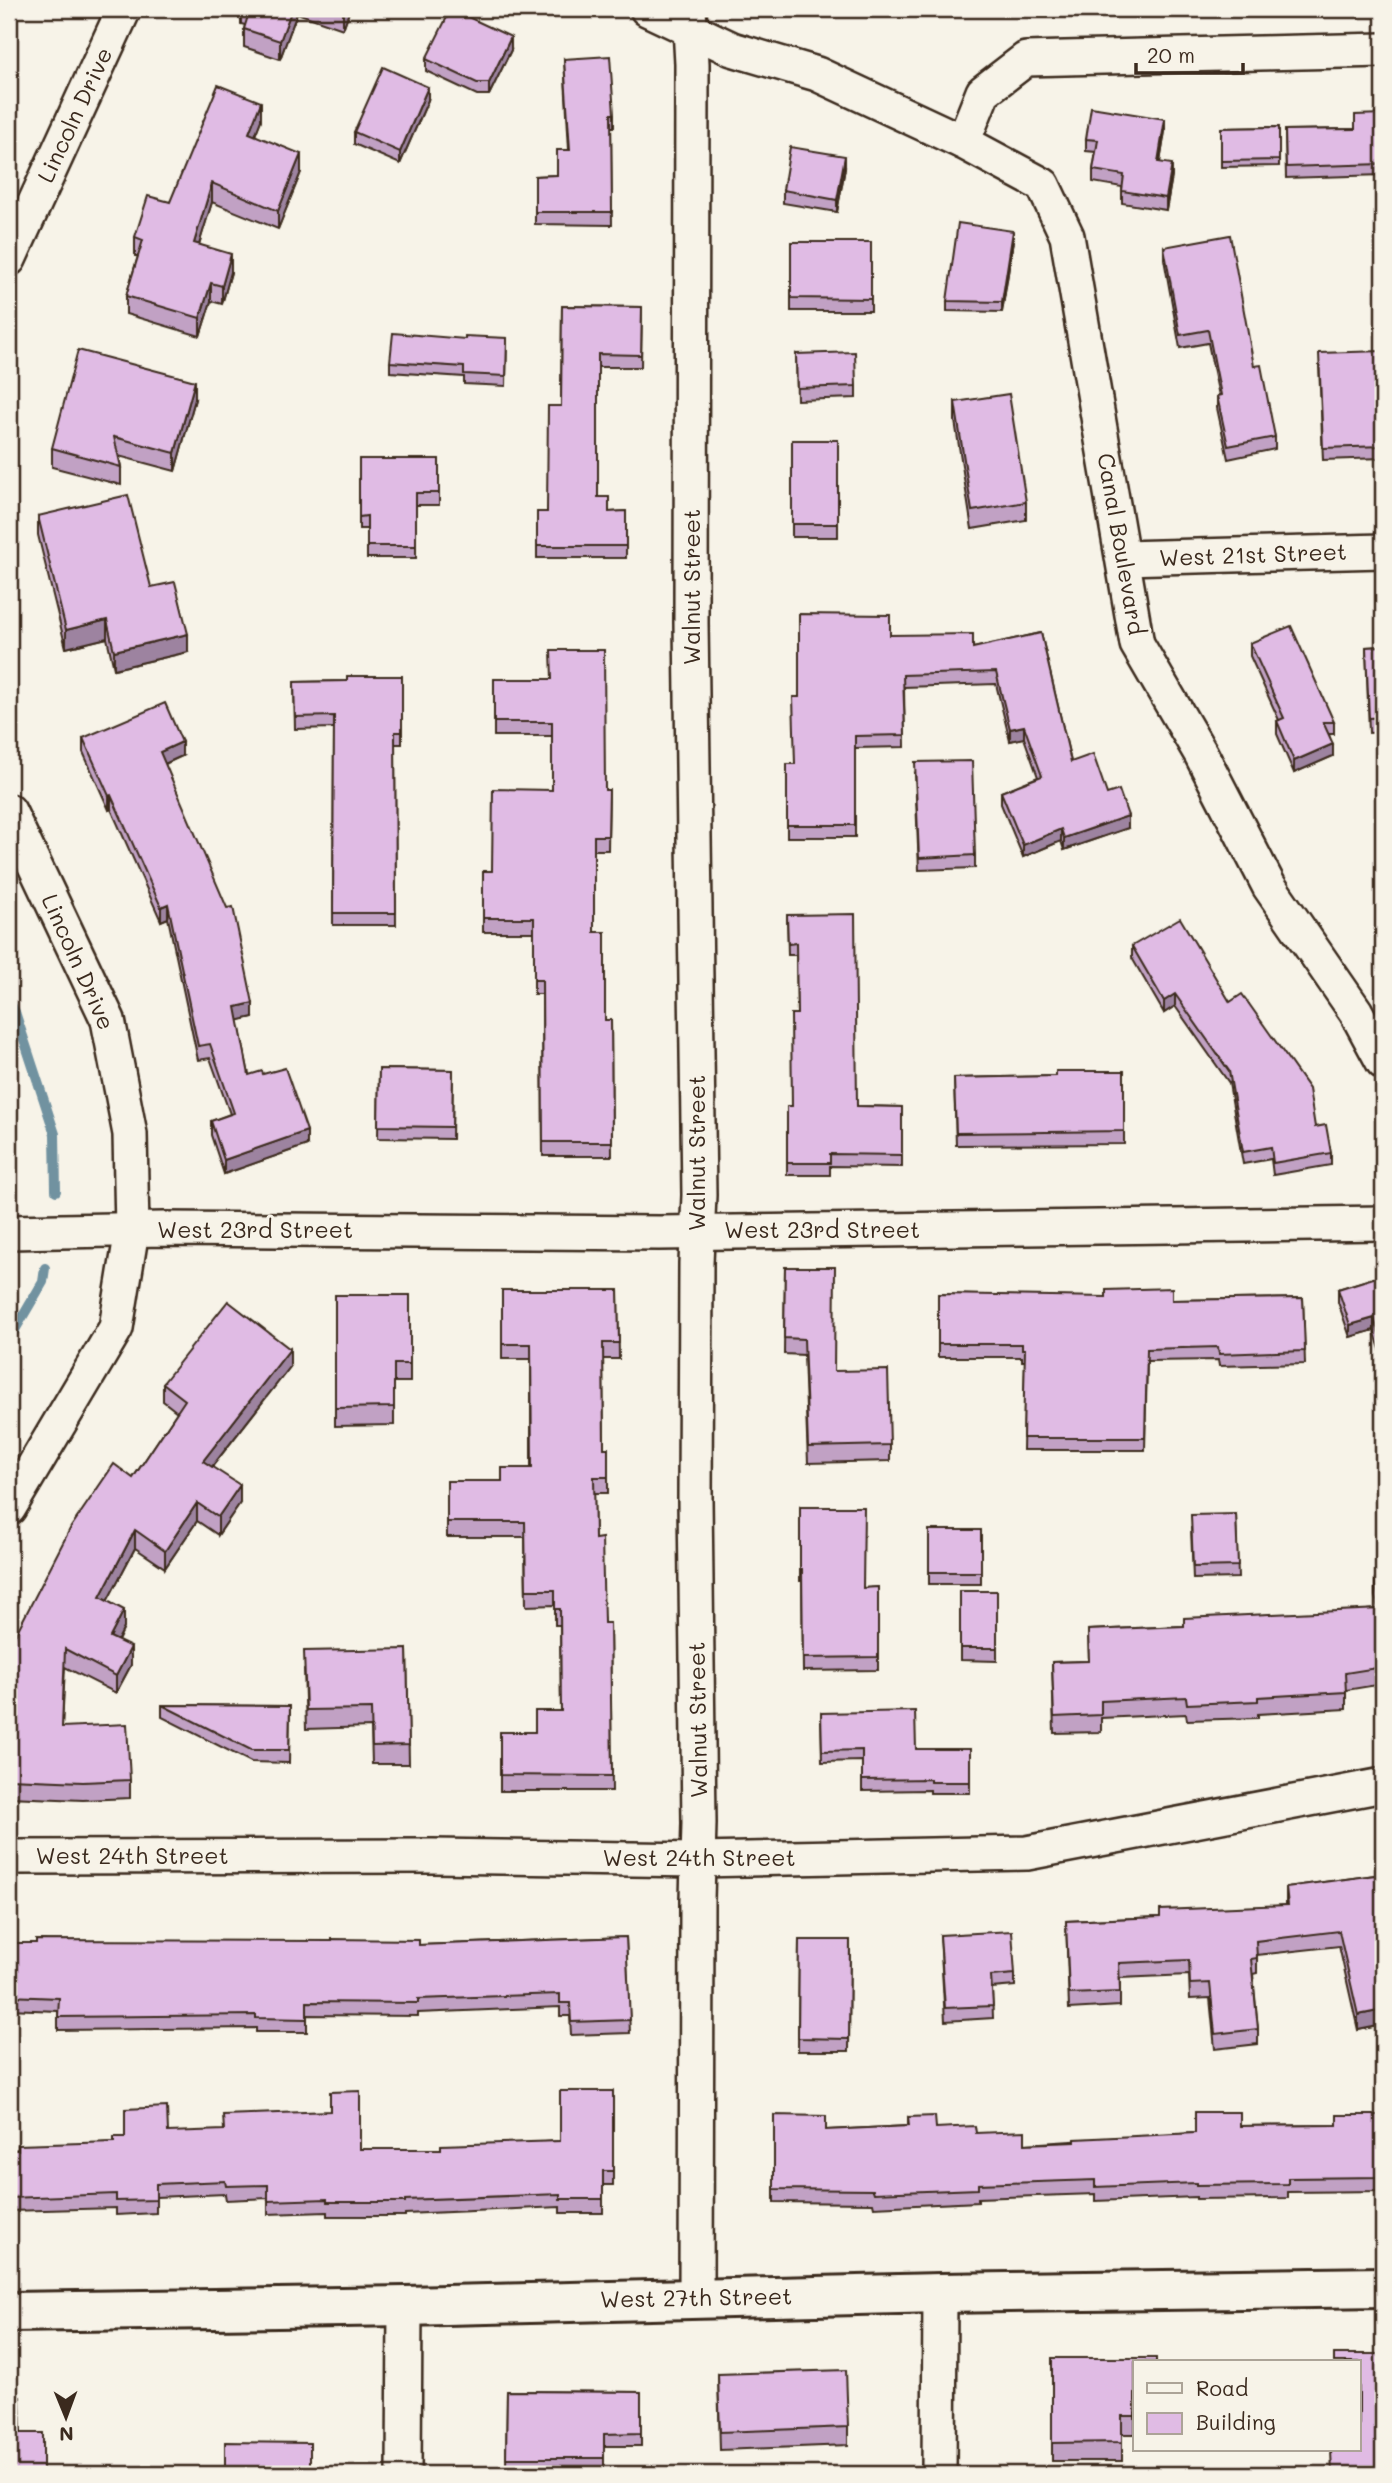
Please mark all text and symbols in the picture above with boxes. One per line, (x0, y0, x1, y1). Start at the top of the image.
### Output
scale bar (1136, 32, 1243, 76)
text: 20 m (1147, 41, 1195, 68)
street label: Lincoln Drive (30, 42, 118, 187)
street label: Canal Boulevard (1091, 451, 1153, 637)
street label: Walnut Street (676, 509, 706, 665)
street label: West 21st Street (1158, 536, 1347, 572)
street label: Lincoln Drive (36, 889, 122, 1034)
street label: Walnut Street (681, 1075, 711, 1231)
street label: West 23rd Street (157, 1214, 353, 1244)
street label: West 23rd Street (724, 1214, 920, 1244)
street label: Walnut Street (681, 1642, 713, 1798)
street label: West 24th Street (35, 1840, 229, 1870)
street label: West 24th Street (602, 1842, 796, 1872)
street label: West 27th Street (600, 2280, 792, 2314)
legend (1133, 2360, 1360, 2452)
text: Road (1196, 2374, 1248, 2401)
north arrow (32, 2382, 102, 2452)
text: Building (1196, 2408, 1276, 2435)
text: N (59, 2422, 74, 2447)

